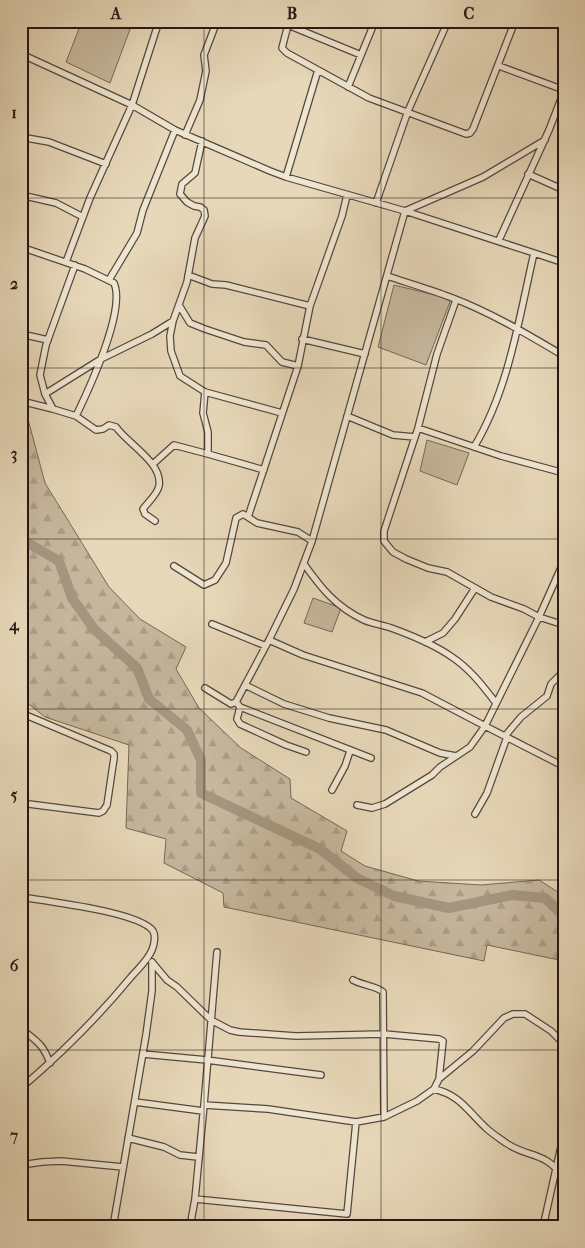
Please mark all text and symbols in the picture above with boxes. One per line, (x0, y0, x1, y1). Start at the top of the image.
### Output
text: A (110, 4, 122, 23)
text: B (287, 4, 297, 23)
text: C (464, 4, 475, 23)
text: 1 (11, 103, 17, 122)
text: 2 (10, 274, 18, 293)
text: 3 (11, 444, 17, 464)
text: 4 (8, 615, 20, 635)
text: 5 (11, 785, 18, 804)
text: 6 (10, 956, 19, 975)
text: 7 (9, 1126, 18, 1145)

